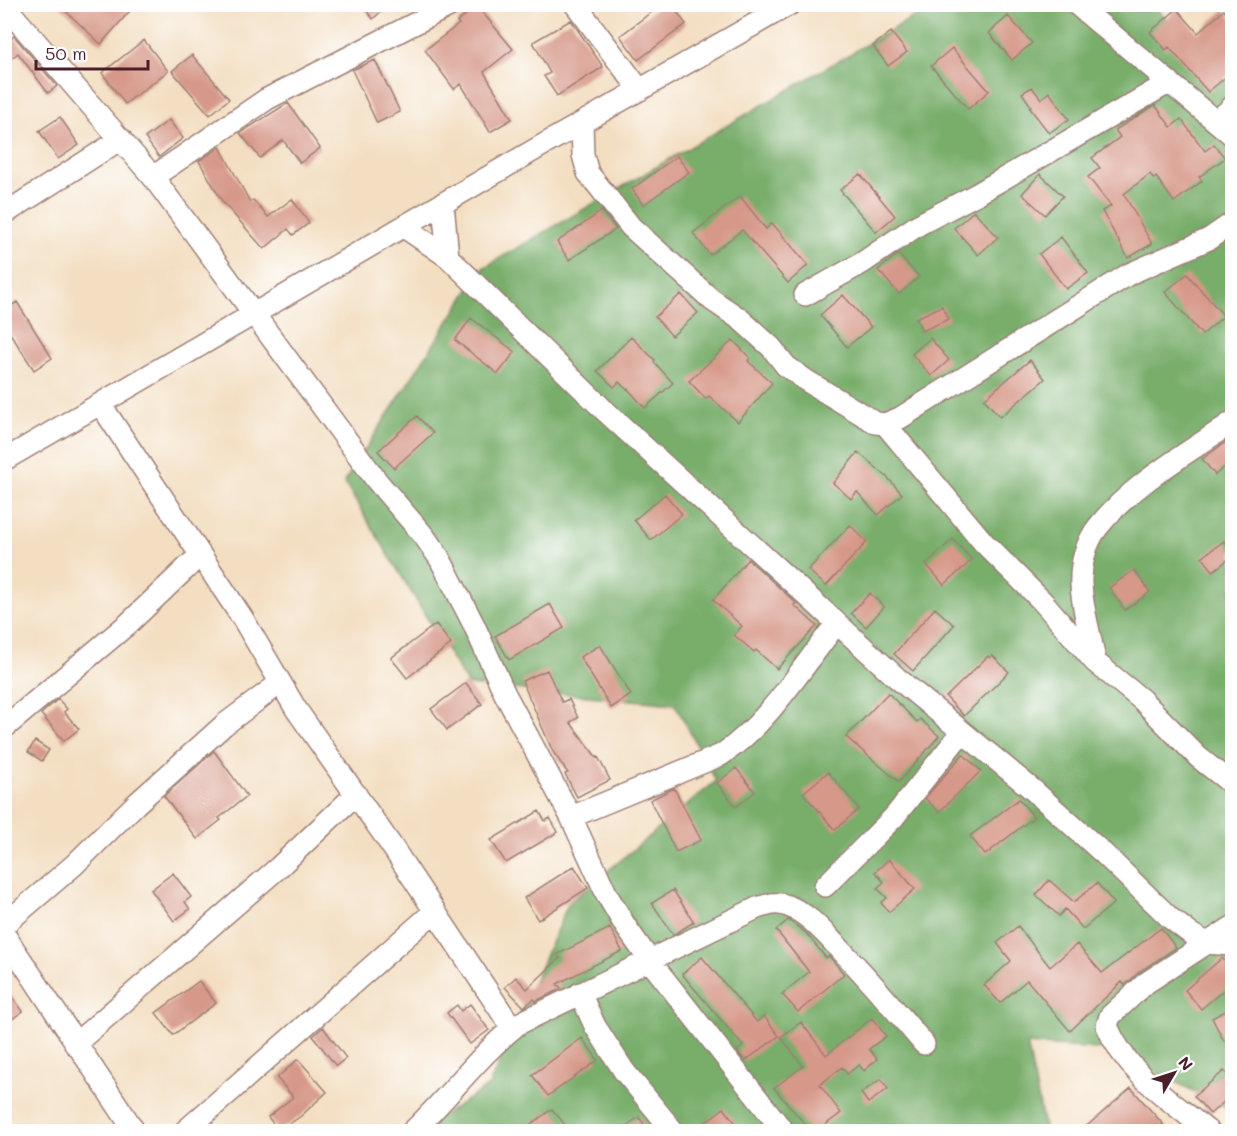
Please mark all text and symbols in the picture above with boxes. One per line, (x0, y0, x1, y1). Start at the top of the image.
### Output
scale bar (36, 33, 148, 71)
text: 50 m (45, 41, 87, 65)
north arrow (1144, 1043, 1204, 1103)
text: N (1174, 1052, 1198, 1075)

